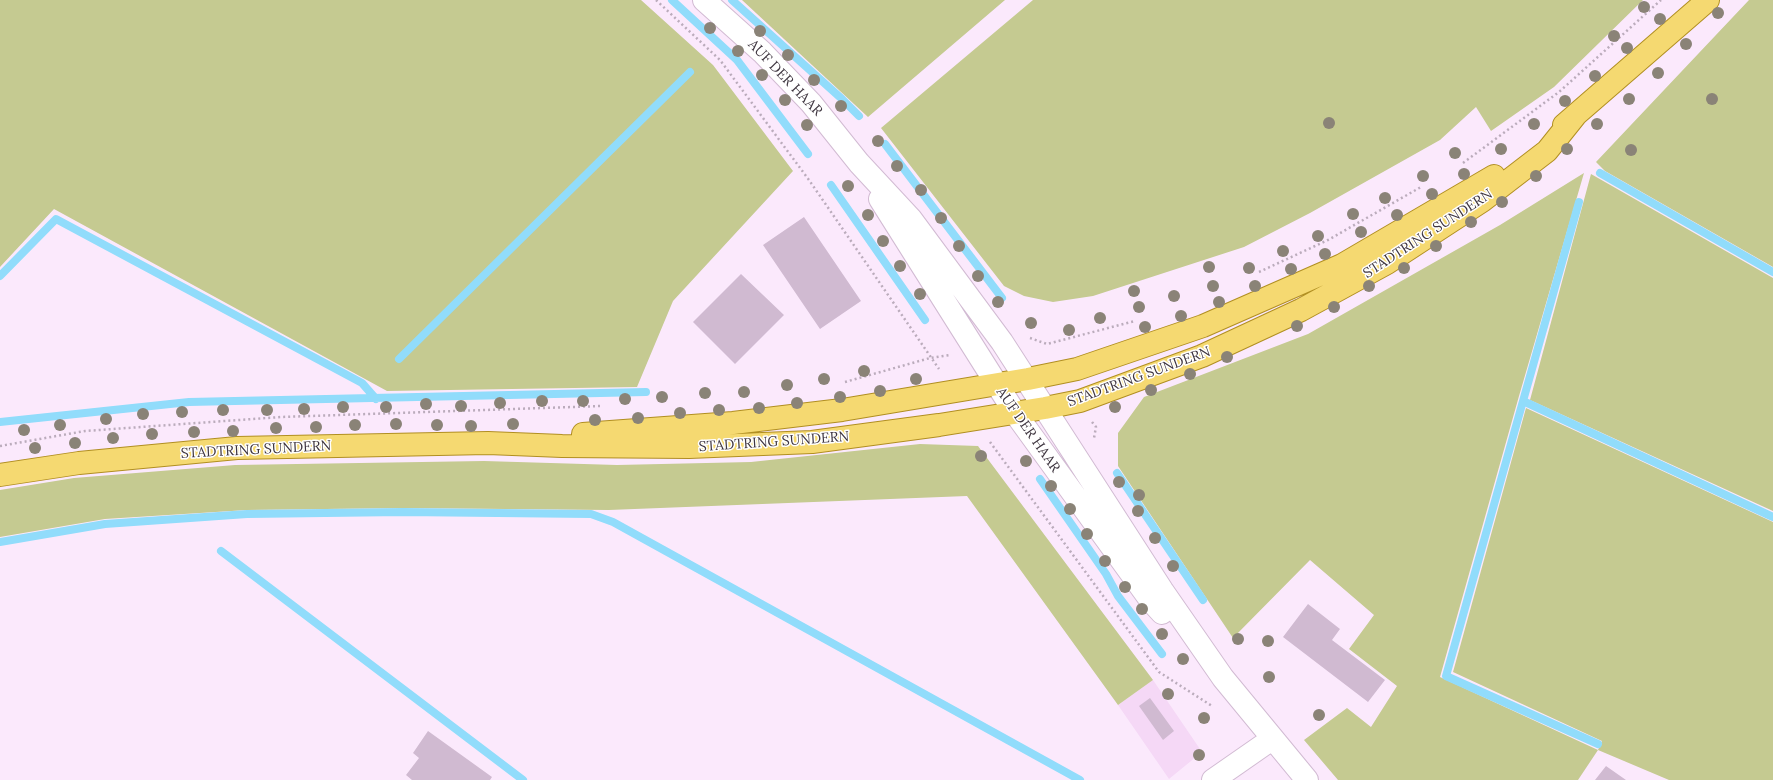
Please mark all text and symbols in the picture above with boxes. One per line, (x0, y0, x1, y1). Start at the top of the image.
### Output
street label: AUF DER HAAR (744, 36, 826, 120)
street label: STADTRING SUNDERN (1360, 186, 1496, 282)
street label: STADTRING SUNDERN (1065, 343, 1213, 411)
street label: AUF DER HAAR (993, 384, 1063, 476)
street label: STADTRING SUNDERN (698, 428, 850, 456)
street label: STADTRING SUNDERN (180, 438, 332, 462)

